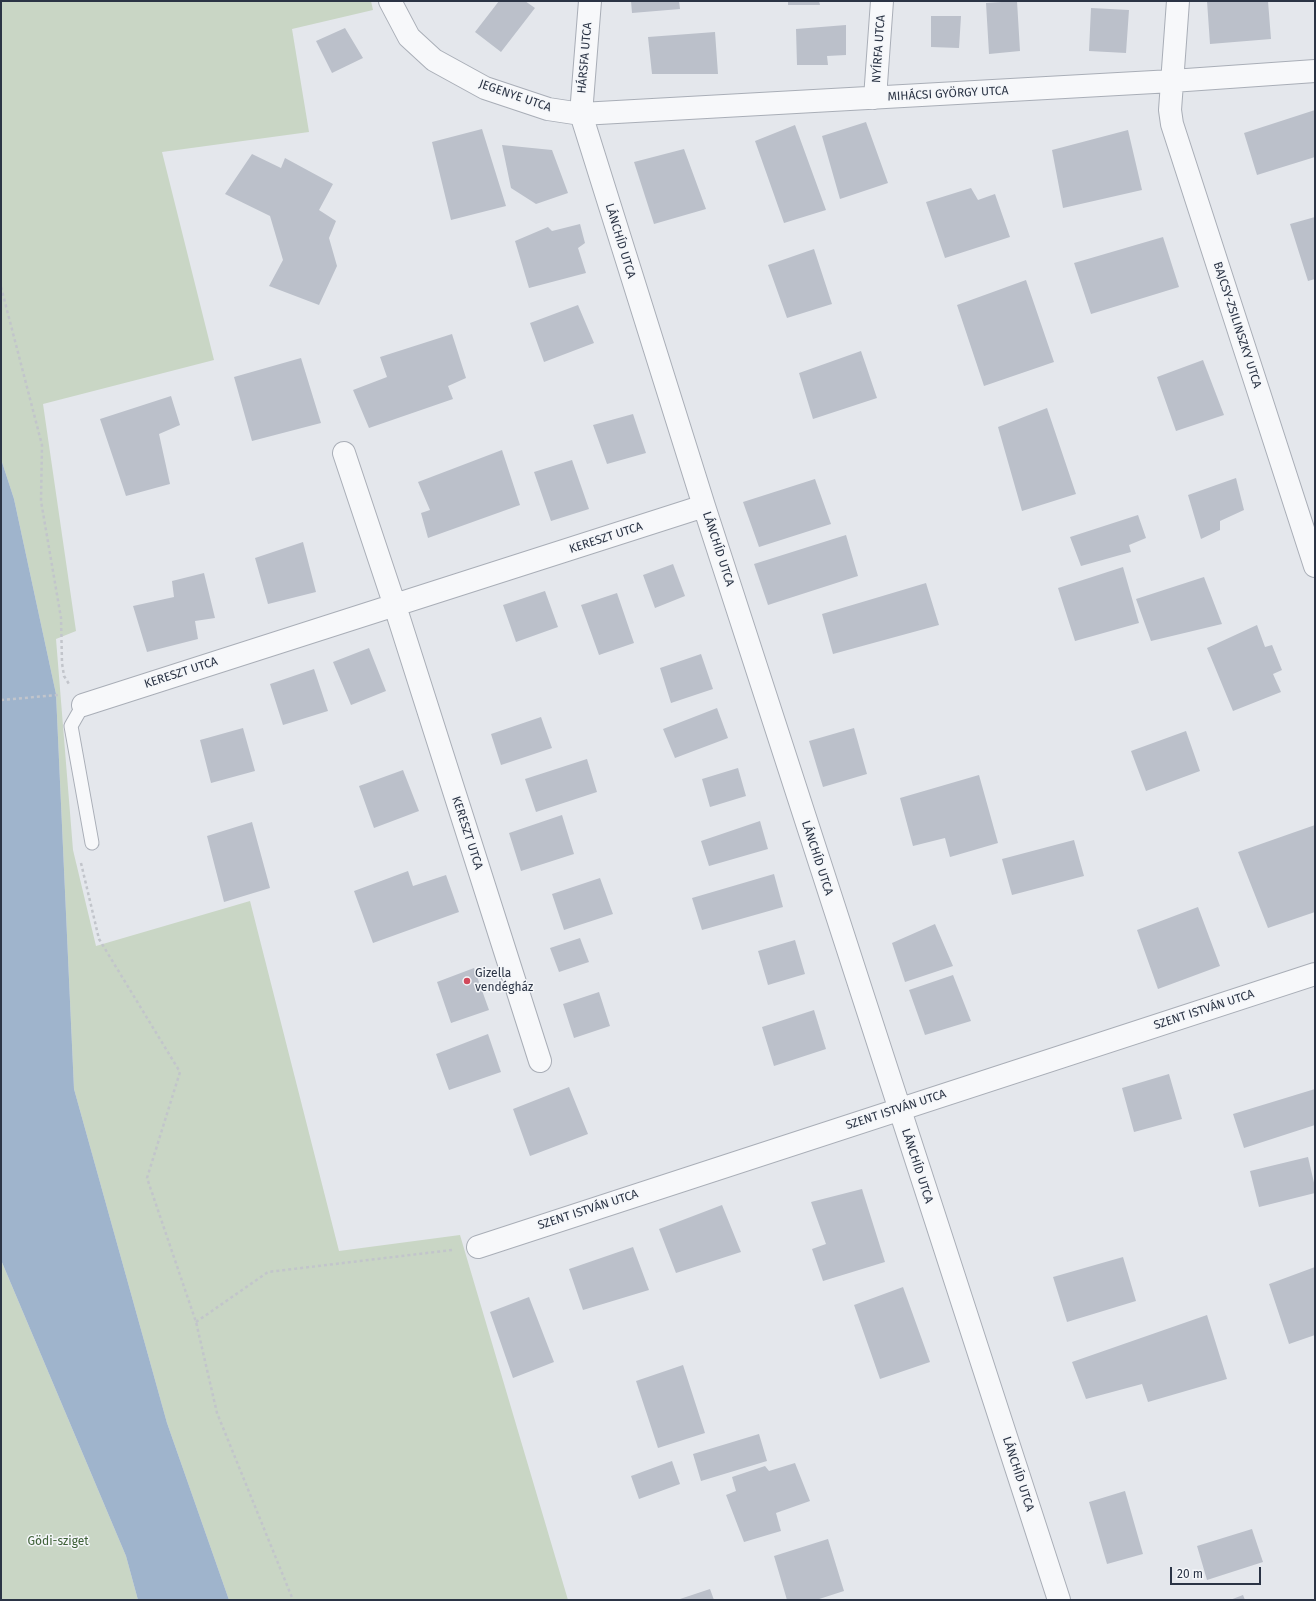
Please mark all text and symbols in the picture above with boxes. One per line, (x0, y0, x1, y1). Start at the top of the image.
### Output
street label: NYÍRFA UTCA (869, 14, 889, 84)
street label: HÁRSFA UTCA (575, 22, 595, 94)
street label: JEGENYE UTCA (477, 77, 553, 115)
street label: MIHÁCSI GYÖRGY UTCA (887, 84, 1009, 104)
street label: LÁNCHÍD UTCA (602, 202, 638, 280)
street label: BAJCSY-ZSILINSZKY UTCA (1210, 260, 1264, 390)
street label: LÁNCHÍD UTCA (699, 510, 737, 588)
street label: KERESZT UTCA (567, 519, 645, 557)
street label: KERESZT UTCA (142, 654, 220, 692)
street label: KERESZT UTCA (448, 794, 486, 872)
street label: LÁNCHÍD UTCA (798, 819, 836, 897)
place label: Gizella vendégház (475, 967, 533, 995)
marker: Gizella vendégház (462, 976, 472, 986)
street label: SZENT ISTVÁN UTCA (1152, 987, 1256, 1033)
street label: SZENT ISTVÁN UTCA (844, 1087, 948, 1133)
street label: LÁNCHÍD UTCA (898, 1127, 936, 1205)
street label: SZENT ISTVÁN UTCA (536, 1187, 640, 1233)
street label: LÁNCHÍD UTCA (999, 1435, 1037, 1513)
park label: Gödi-sziget (27, 1535, 89, 1549)
scale bar (1172, 1559, 1263, 1585)
text: 20 m (1177, 1567, 1203, 1581)

